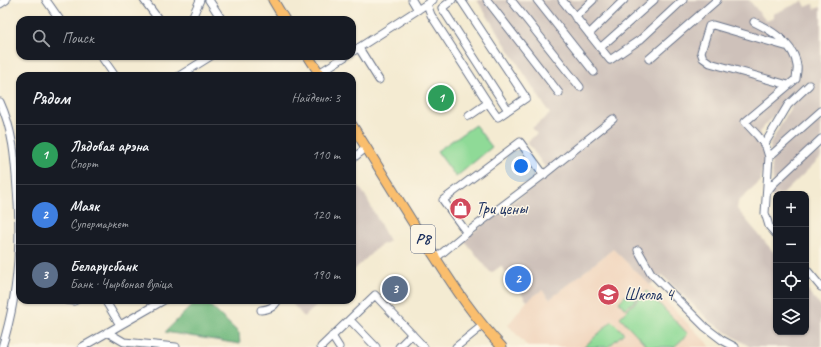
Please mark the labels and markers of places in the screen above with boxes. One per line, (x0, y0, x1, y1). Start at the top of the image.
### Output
pin: 1 (428, 83, 454, 113)
shop icon: Три цены (447, 195, 473, 221)
place label: Три цены (476, 198, 529, 219)
pin: 2 (505, 264, 531, 294)
pin: 3 (382, 274, 408, 304)
school or university icon: Школа 4 (595, 281, 621, 307)
place label: Школа 4 (624, 284, 676, 305)

